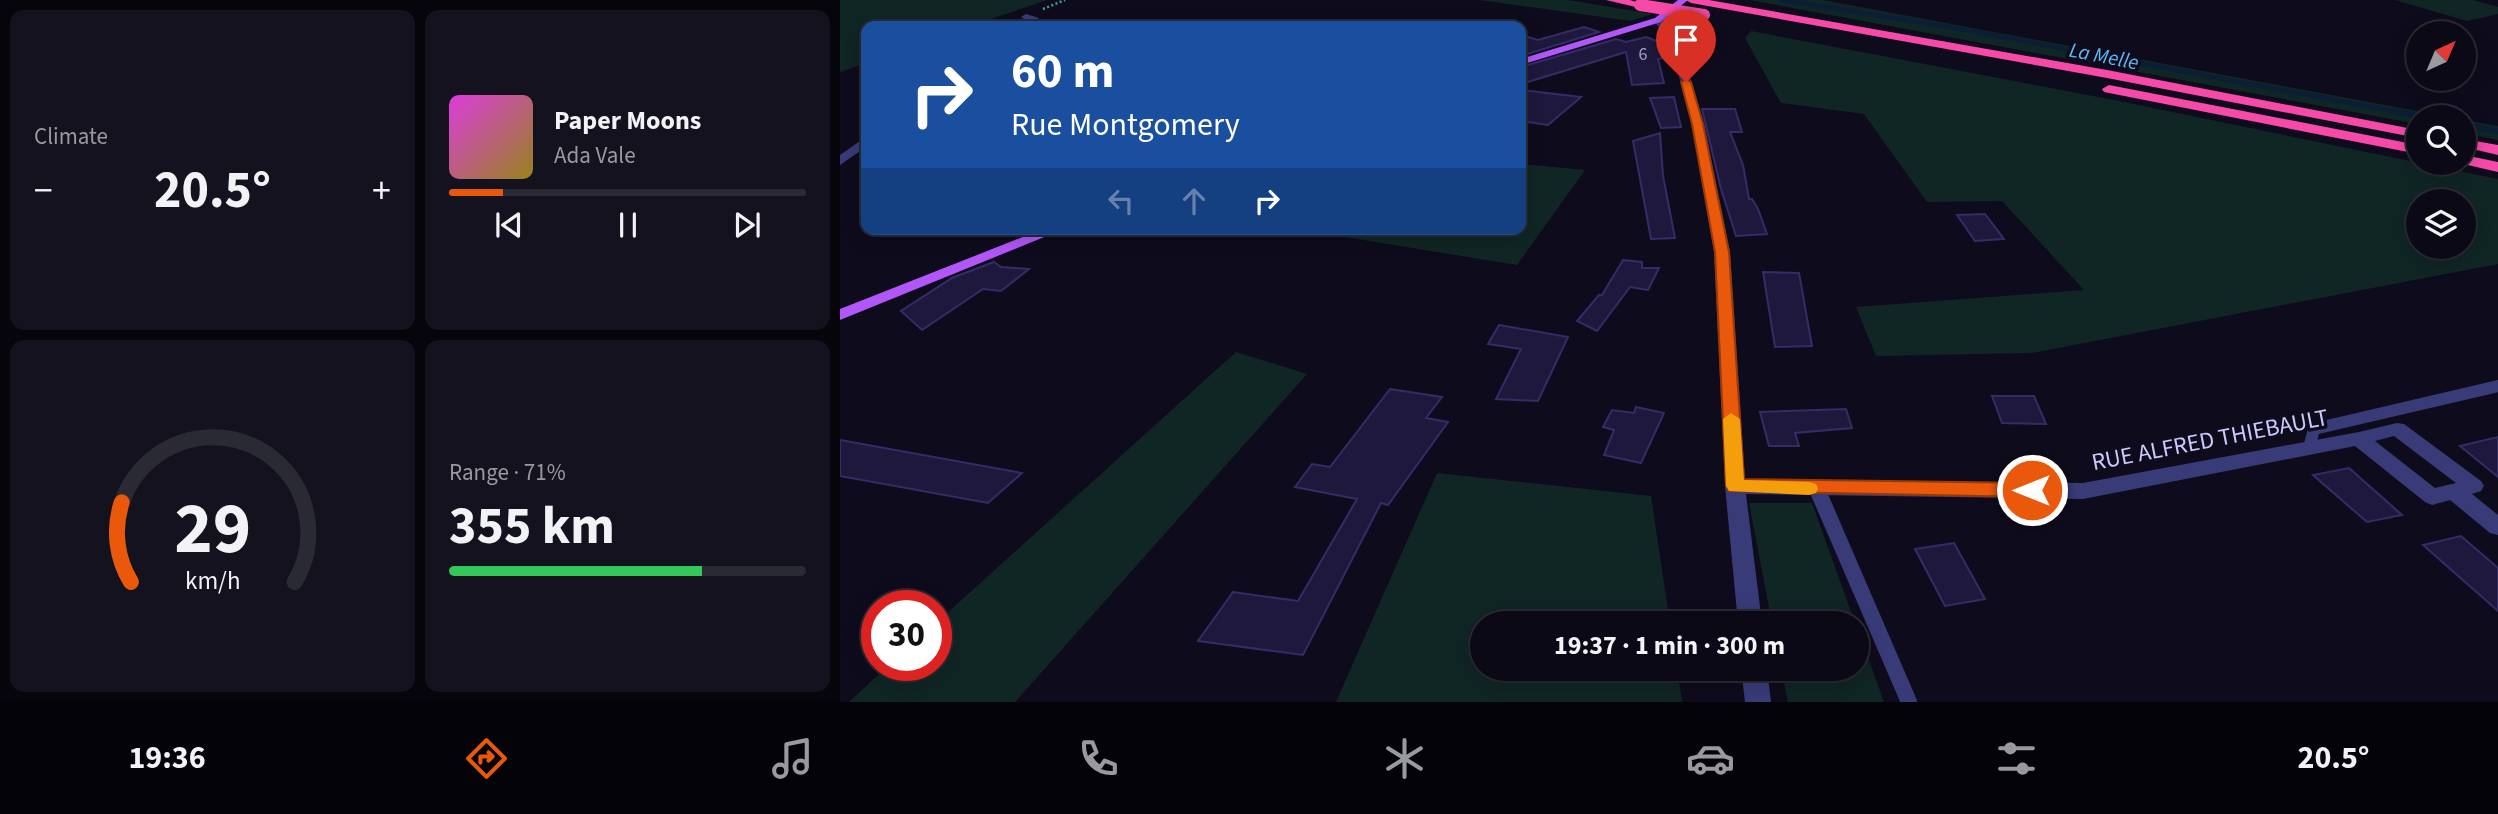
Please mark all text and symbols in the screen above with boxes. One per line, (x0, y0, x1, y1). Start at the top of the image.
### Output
pin (1656, 10, 1716, 82)
icon: arrive (1667, 21, 1705, 59)
north arrow (2406, 21, 2476, 91)
map controls (2406, 21, 2476, 259)
water label: La Melle (2067, 35, 2141, 77)
text: 60 m (1011, 37, 1115, 107)
house number: 6 (1639, 42, 1648, 67)
icon: right (896, 49, 987, 140)
text: Paper Moons (554, 102, 701, 139)
text: Rue Montgomery (1011, 102, 1240, 148)
button: search (2406, 105, 2476, 175)
text: Climate (34, 120, 108, 153)
text: Ada Vale (554, 139, 636, 172)
text: 20.5° (154, 154, 271, 228)
text: − (34, 164, 53, 218)
text: + (372, 164, 391, 218)
icon: left (1102, 182, 1140, 220)
icon: ahead (1175, 182, 1213, 220)
icon: right (1248, 182, 1286, 220)
button: layers (2406, 189, 2476, 259)
icon: previous (490, 206, 528, 244)
icon: pause (609, 206, 647, 244)
icon: next (728, 206, 766, 244)
street label: RUE ALFRED THIEBAULT (2089, 400, 2331, 480)
position arrow (1995, 453, 2069, 527)
text: Range · 71% (449, 456, 566, 489)
text: 29 (174, 477, 251, 581)
text: 355 km (449, 490, 615, 564)
text: km/h (185, 563, 240, 599)
speed limit sign: 30 (861, 590, 952, 681)
text: 19:37 · 1 min · 300 m (1554, 627, 1785, 664)
icon: directions (462, 734, 511, 783)
icon: music (768, 734, 817, 783)
icon: phone (1074, 734, 1123, 783)
icon: climate (1380, 734, 1429, 783)
icon: car (1686, 734, 1735, 783)
icon: filters (1992, 734, 2041, 783)
text: 19:36 (128, 735, 206, 781)
text: 20.5° (2298, 735, 2369, 781)

